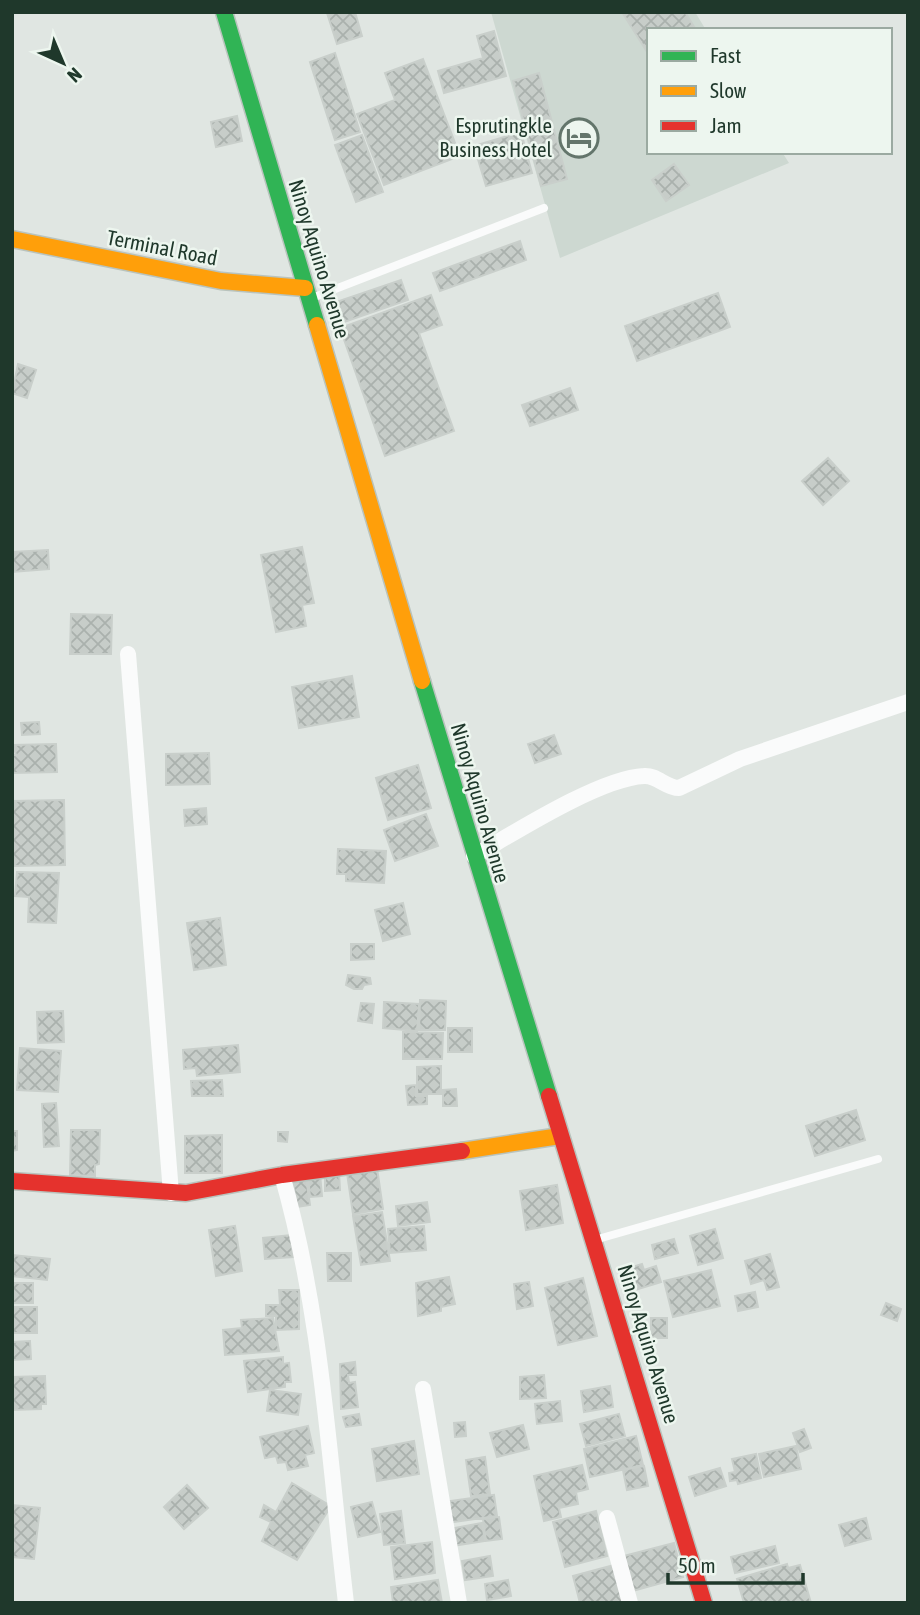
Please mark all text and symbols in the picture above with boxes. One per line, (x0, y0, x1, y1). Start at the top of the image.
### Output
north arrow (28, 28, 98, 98)
legend (647, 28, 892, 154)
text: Fast (710, 43, 741, 67)
text: N (63, 63, 86, 87)
text: Slow (710, 78, 747, 102)
place label: Esprutingkle Business Hotel (439, 113, 552, 161)
text: Jam (710, 113, 742, 137)
hotel icon: Esprutingkle Business Hotel (558, 117, 600, 159)
street label: Ninoy Aquino Avenue (284, 176, 356, 341)
street label: Terminal Road (105, 225, 220, 269)
street label: Ninoy Aquino Avenue (447, 720, 515, 885)
street label: Ninoy Aquino Avenue (613, 1261, 685, 1426)
scale bar (668, 1542, 803, 1586)
text: 50 m (678, 1553, 716, 1577)

